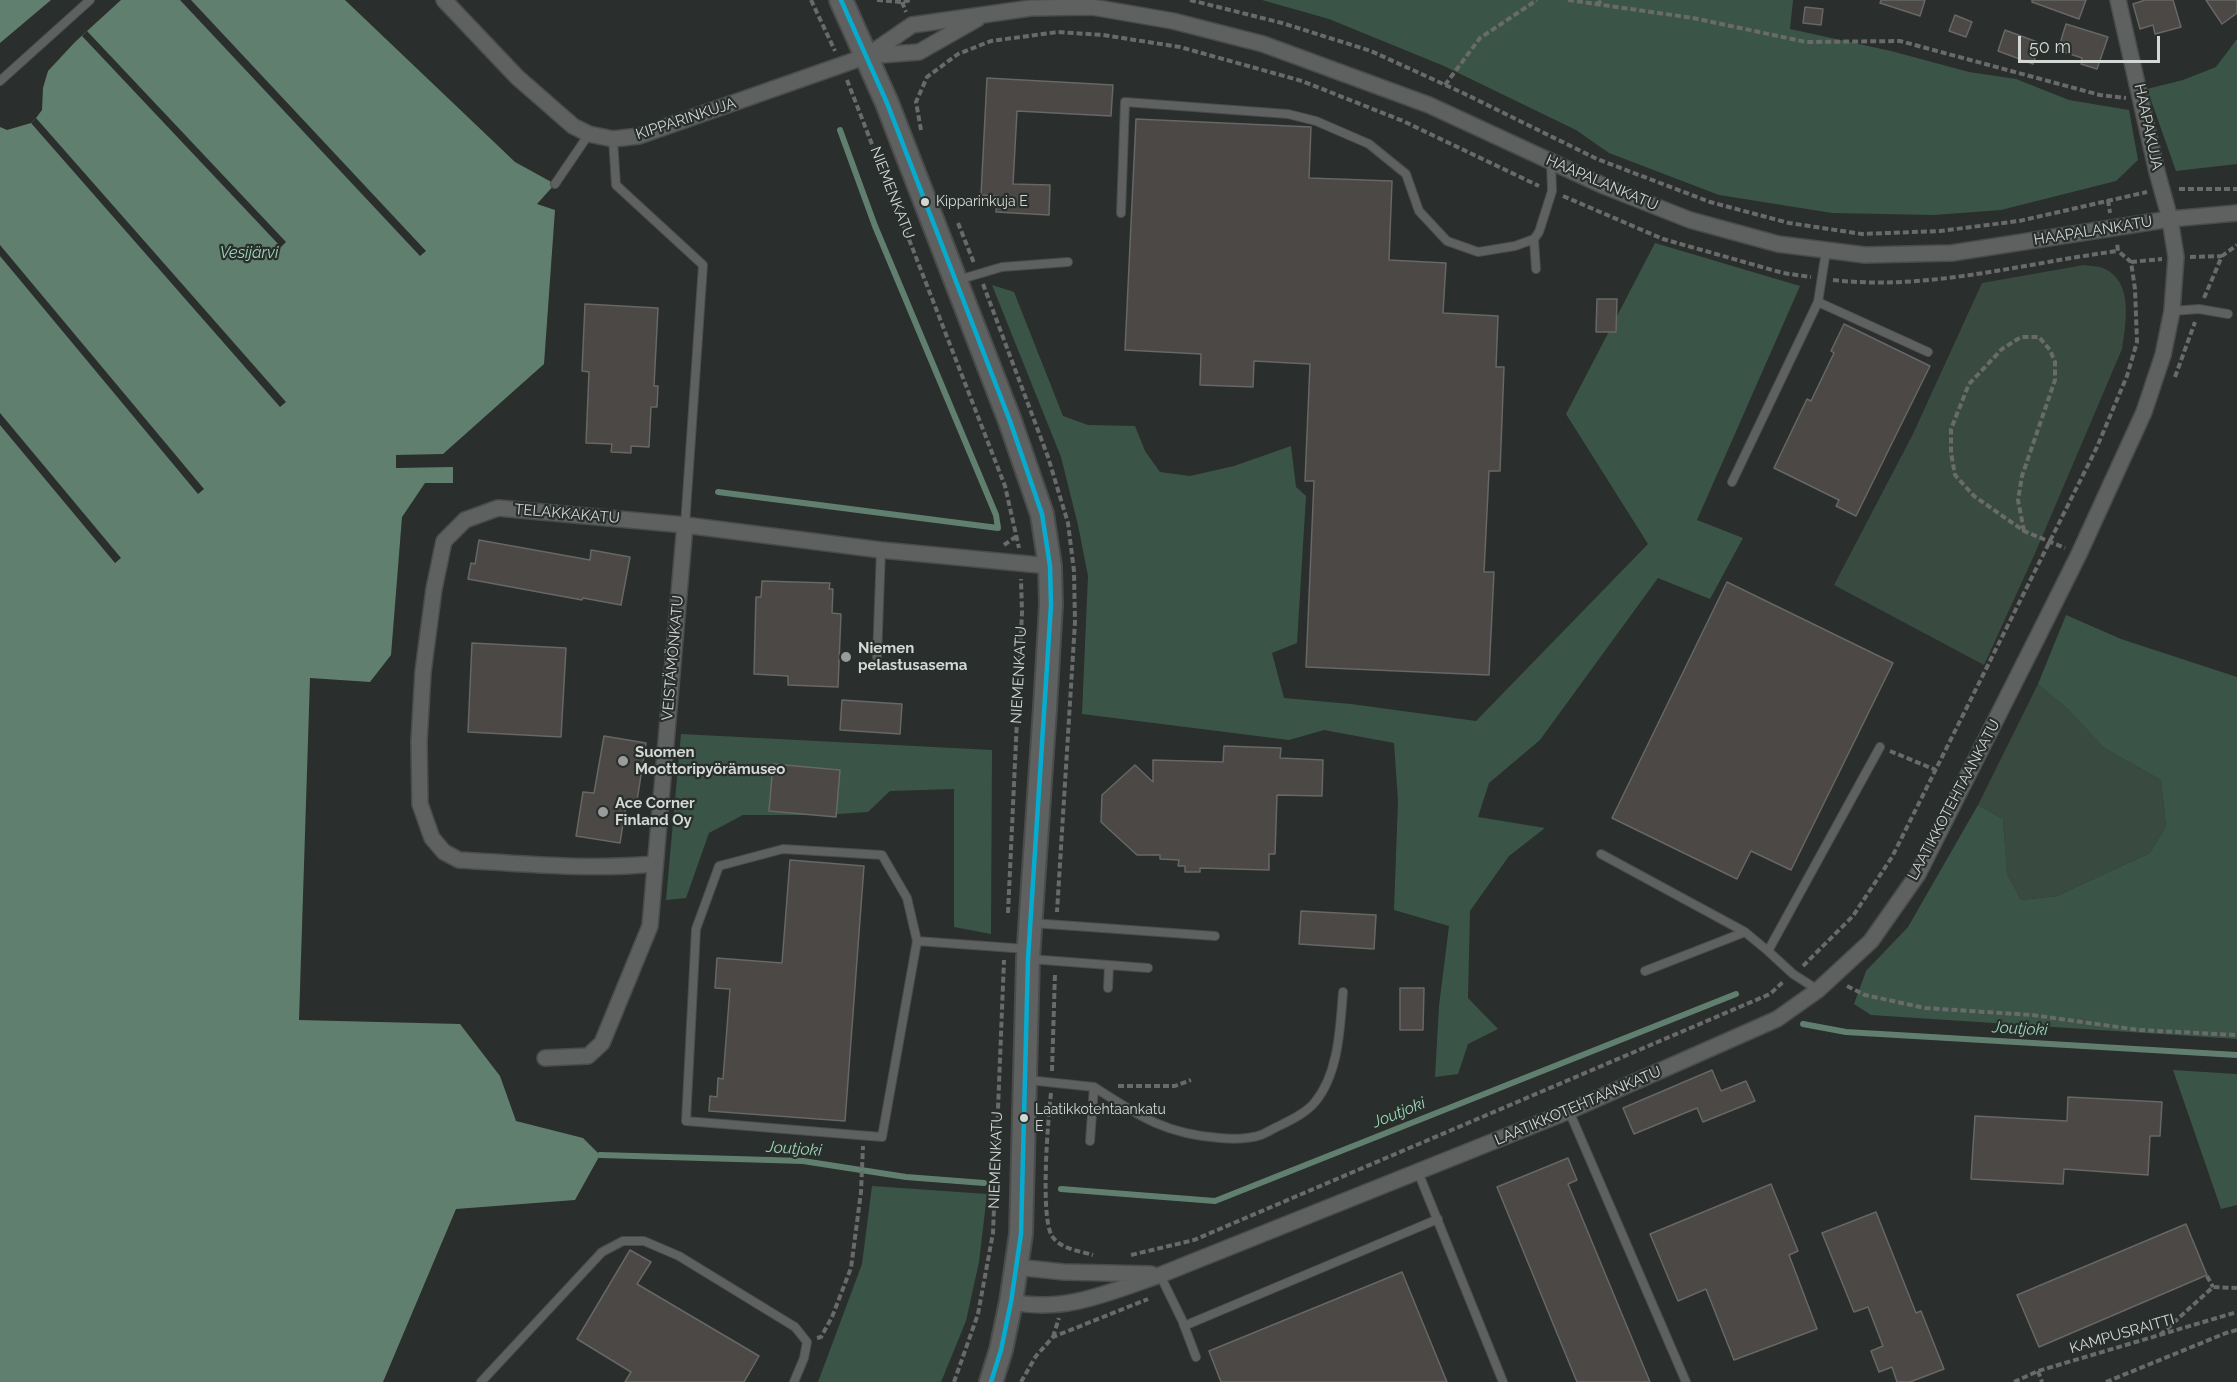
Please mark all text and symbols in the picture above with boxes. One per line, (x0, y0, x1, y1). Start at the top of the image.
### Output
scale bar (2021, 24, 2164, 62)
text: 50 m (2029, 36, 2071, 57)
street label: HAAPAKUJA (2130, 82, 2166, 172)
street label: KIPPARINKUJA (634, 94, 738, 144)
street label: NIEMENKATU (866, 144, 918, 242)
street label: HAAPALANKATU (1543, 151, 1661, 215)
place label: Kipparinkuja E (936, 194, 1028, 210)
marker: Kipparinkuja E (919, 196, 931, 208)
street label: HAAPALANKATU (2032, 213, 2154, 249)
water label: Vesijärvi (220, 243, 278, 263)
street label: TELAKKAKATU (513, 500, 621, 528)
street label: VEISTÄMÖNKATU (659, 595, 687, 721)
street label: NIEMENKATU (1007, 626, 1031, 724)
place label: Niemen pelastusasema (858, 639, 967, 674)
marker: Niemen pelastusasema (839, 650, 853, 664)
street label: LAATIKKOTEHTAANKATU (1904, 717, 2004, 883)
place label: Suomen Moottoripyörämuseo (635, 743, 785, 778)
marker: Suomen Moottoripyörämuseo (616, 754, 630, 768)
place label: Ace Corner Finland Oy (615, 794, 695, 829)
marker: Ace Corner Finland Oy (596, 805, 610, 819)
water label: Joutjoki (1992, 1018, 2048, 1040)
street label: LAATIKKOTEHTAANKATU (1492, 1063, 1664, 1149)
water label: Joutjoki (1370, 1094, 1428, 1132)
place label: Laatikkotehtaankatu E (1035, 1102, 1166, 1134)
street label: NIEMENKATU (985, 1111, 1007, 1209)
marker: Laatikkotehtaankatu E (1018, 1112, 1030, 1124)
water label: Joutjoki (766, 1137, 822, 1161)
street label: KAMPUSRAITTI (2067, 1310, 2177, 1358)

